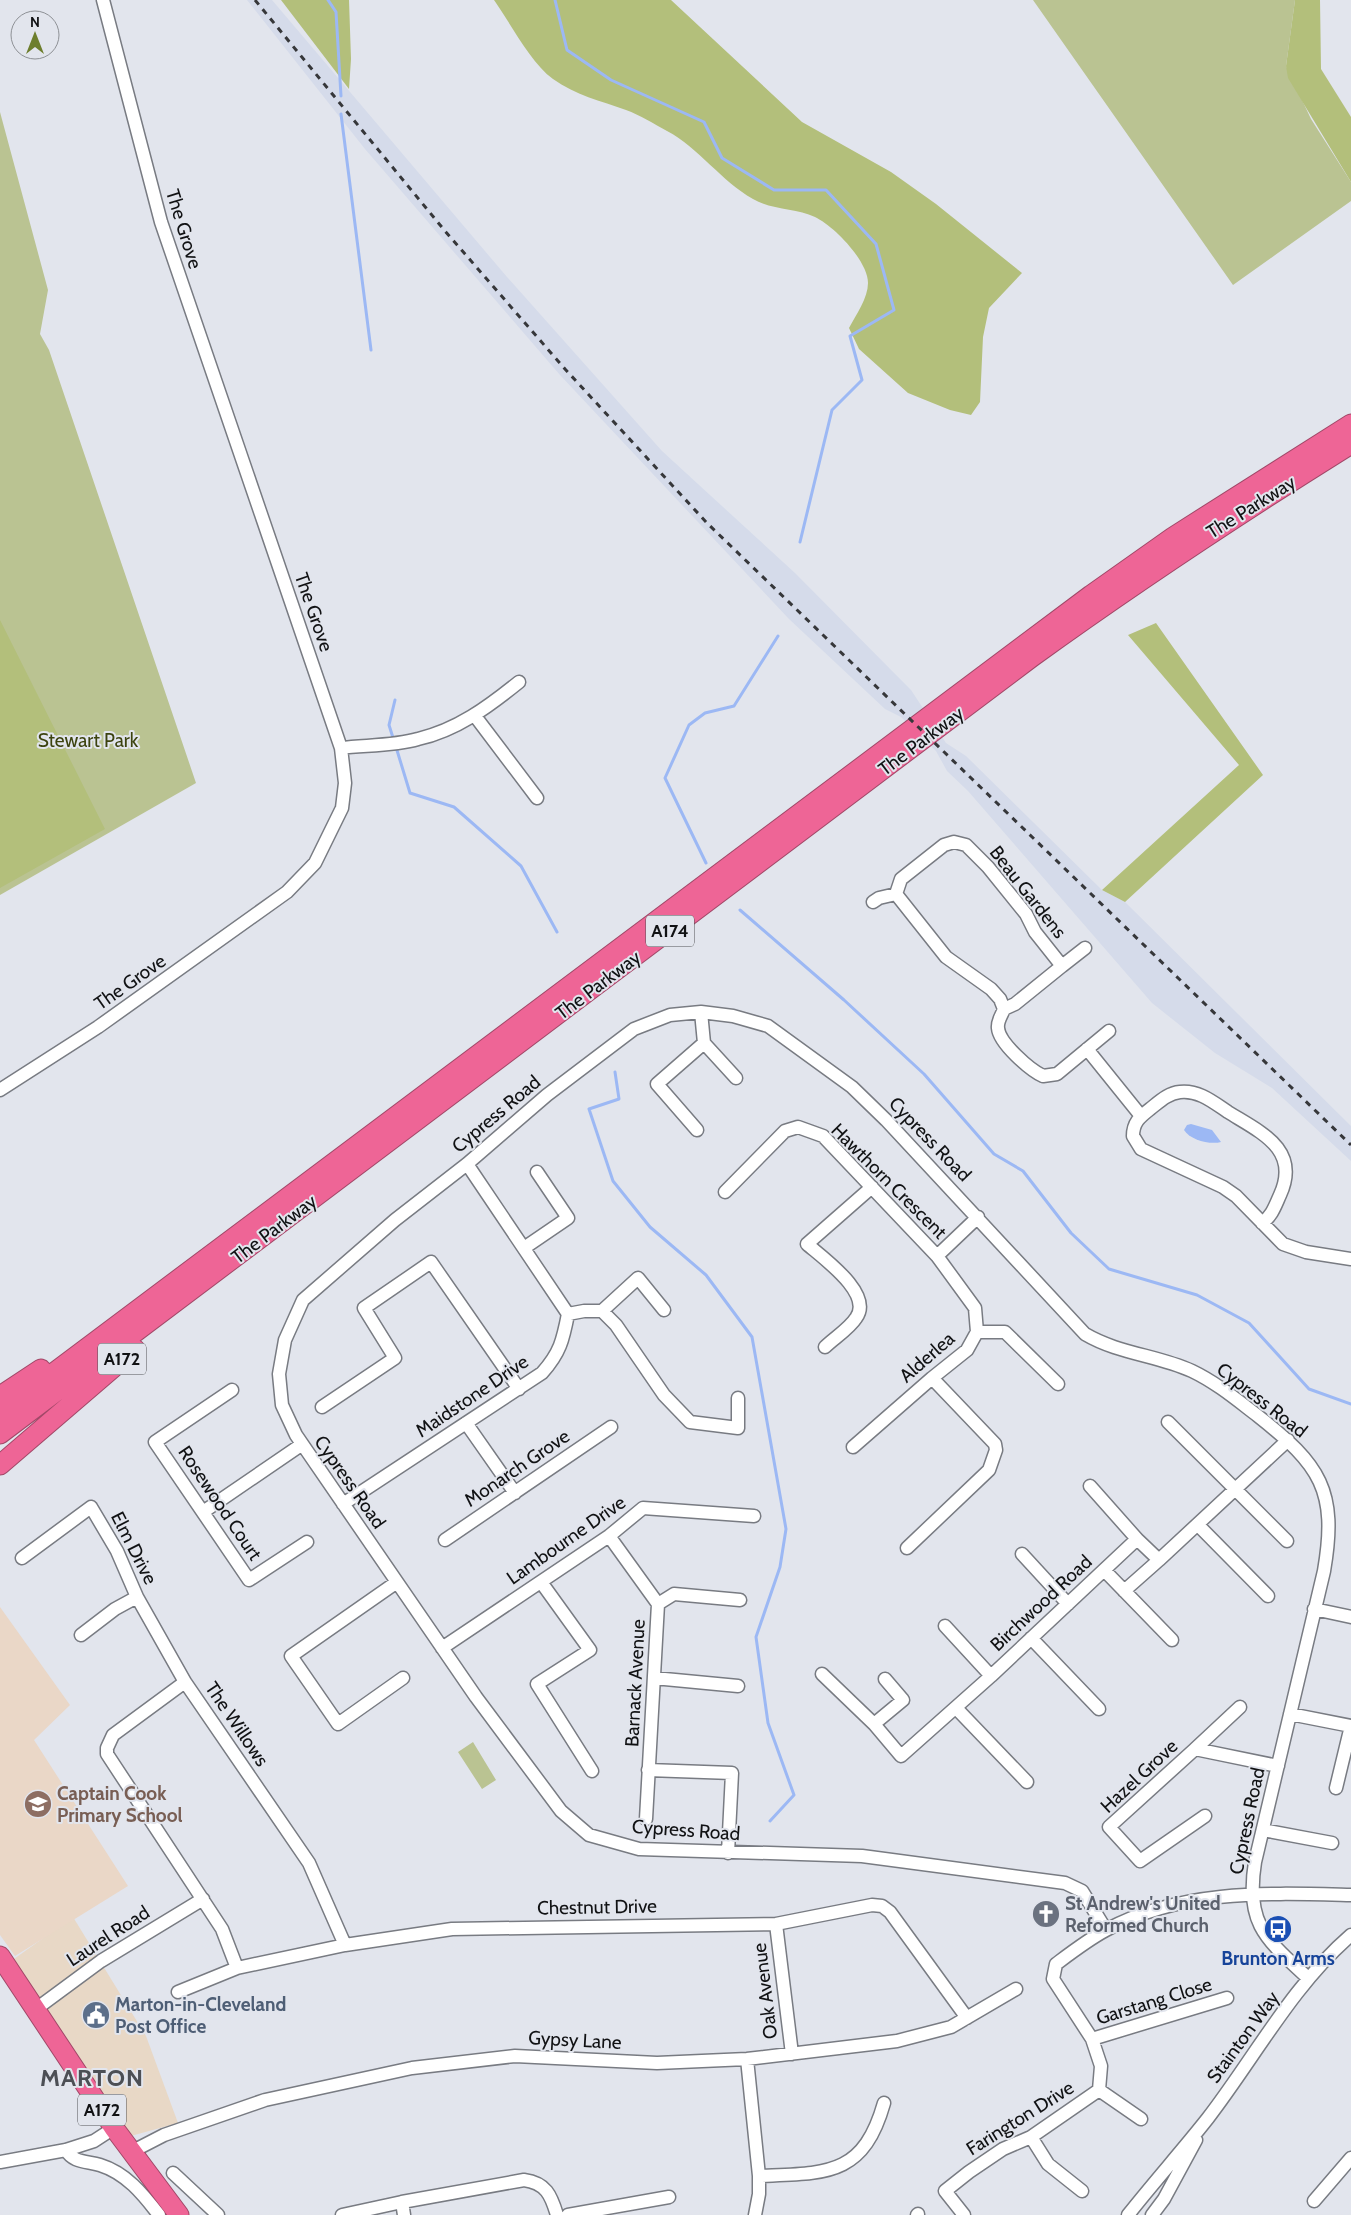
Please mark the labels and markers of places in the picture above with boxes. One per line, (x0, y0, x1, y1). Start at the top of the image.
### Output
place label: Captain Cook Primary School (57, 1782, 183, 1827)
school or university icon: Captain Cook Primary School (23, 1789, 53, 1819)
place label: St Andrew's United Reformed Church (1065, 1892, 1221, 1937)
church icon: St Andrew's United Reformed Church (1031, 1899, 1061, 1929)
bus stop icon: Brunton Arms (1263, 1914, 1293, 1944)
place label: Brunton Arms (1221, 1947, 1335, 1970)
place label: Marton-in-Cleveland Post Office (115, 1993, 286, 2038)
public building icon: Marton-in-Cleveland Post Office (81, 2000, 111, 2030)

